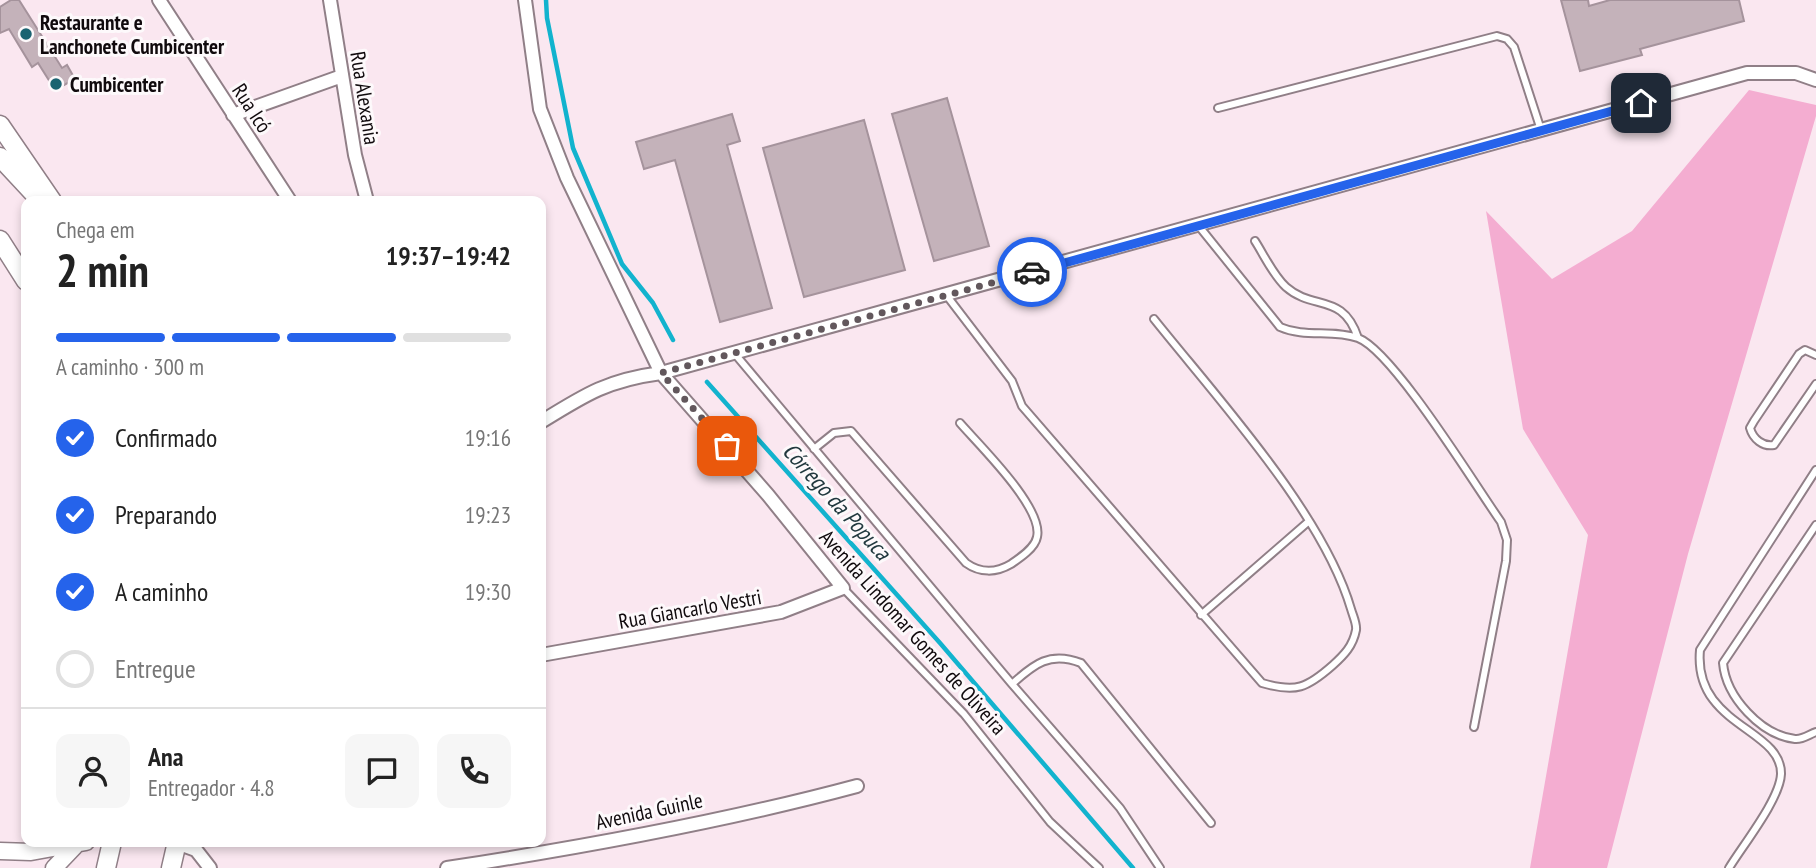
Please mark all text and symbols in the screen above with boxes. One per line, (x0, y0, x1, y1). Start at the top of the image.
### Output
place label: Restaurante e Lanchonete Cumbicenter (40, 9, 225, 60)
marker: Restaurante e Lanchonete Cumbicenter (18, 26, 34, 42)
street label: Rua Alexania (344, 50, 386, 146)
place label: Cumbicenter (70, 71, 164, 98)
pin (1611, 73, 1671, 133)
marker: Cumbicenter (48, 76, 64, 92)
street label: Rua Icó (226, 78, 278, 138)
icon: home (1622, 84, 1660, 122)
text: Chega em (56, 215, 134, 244)
courier (997, 237, 1067, 307)
text: 19:37–19:42 (386, 239, 511, 272)
text: 2 min (56, 240, 149, 300)
icon: car (1013, 253, 1051, 291)
text: A caminho · 300 m (56, 352, 204, 381)
pin (697, 416, 757, 476)
icon: check (56, 419, 94, 457)
text: Confirmado (115, 421, 217, 454)
text: 19:16 (465, 423, 511, 452)
icon: bag (708, 427, 746, 465)
water label: Córrego da Popuca (777, 436, 898, 567)
icon: check (56, 496, 94, 534)
text: Preparando (115, 498, 217, 531)
text: 19:23 (465, 500, 511, 529)
street label: Avenida Lindomar Gomes de Oliveira (814, 524, 1012, 740)
icon: check (56, 573, 94, 611)
text: A caminho (115, 575, 208, 608)
text: 19:30 (465, 577, 511, 606)
street label: Rua Giancarlo Vestri (616, 583, 764, 635)
text: Entregue (115, 652, 196, 685)
button: person (56, 734, 130, 808)
button: chat (345, 734, 419, 808)
button: phone (437, 734, 511, 808)
text: Ana (148, 740, 183, 773)
text: Entregador · 4.8 (148, 773, 275, 802)
street label: Avenida Guinle (593, 787, 705, 835)

